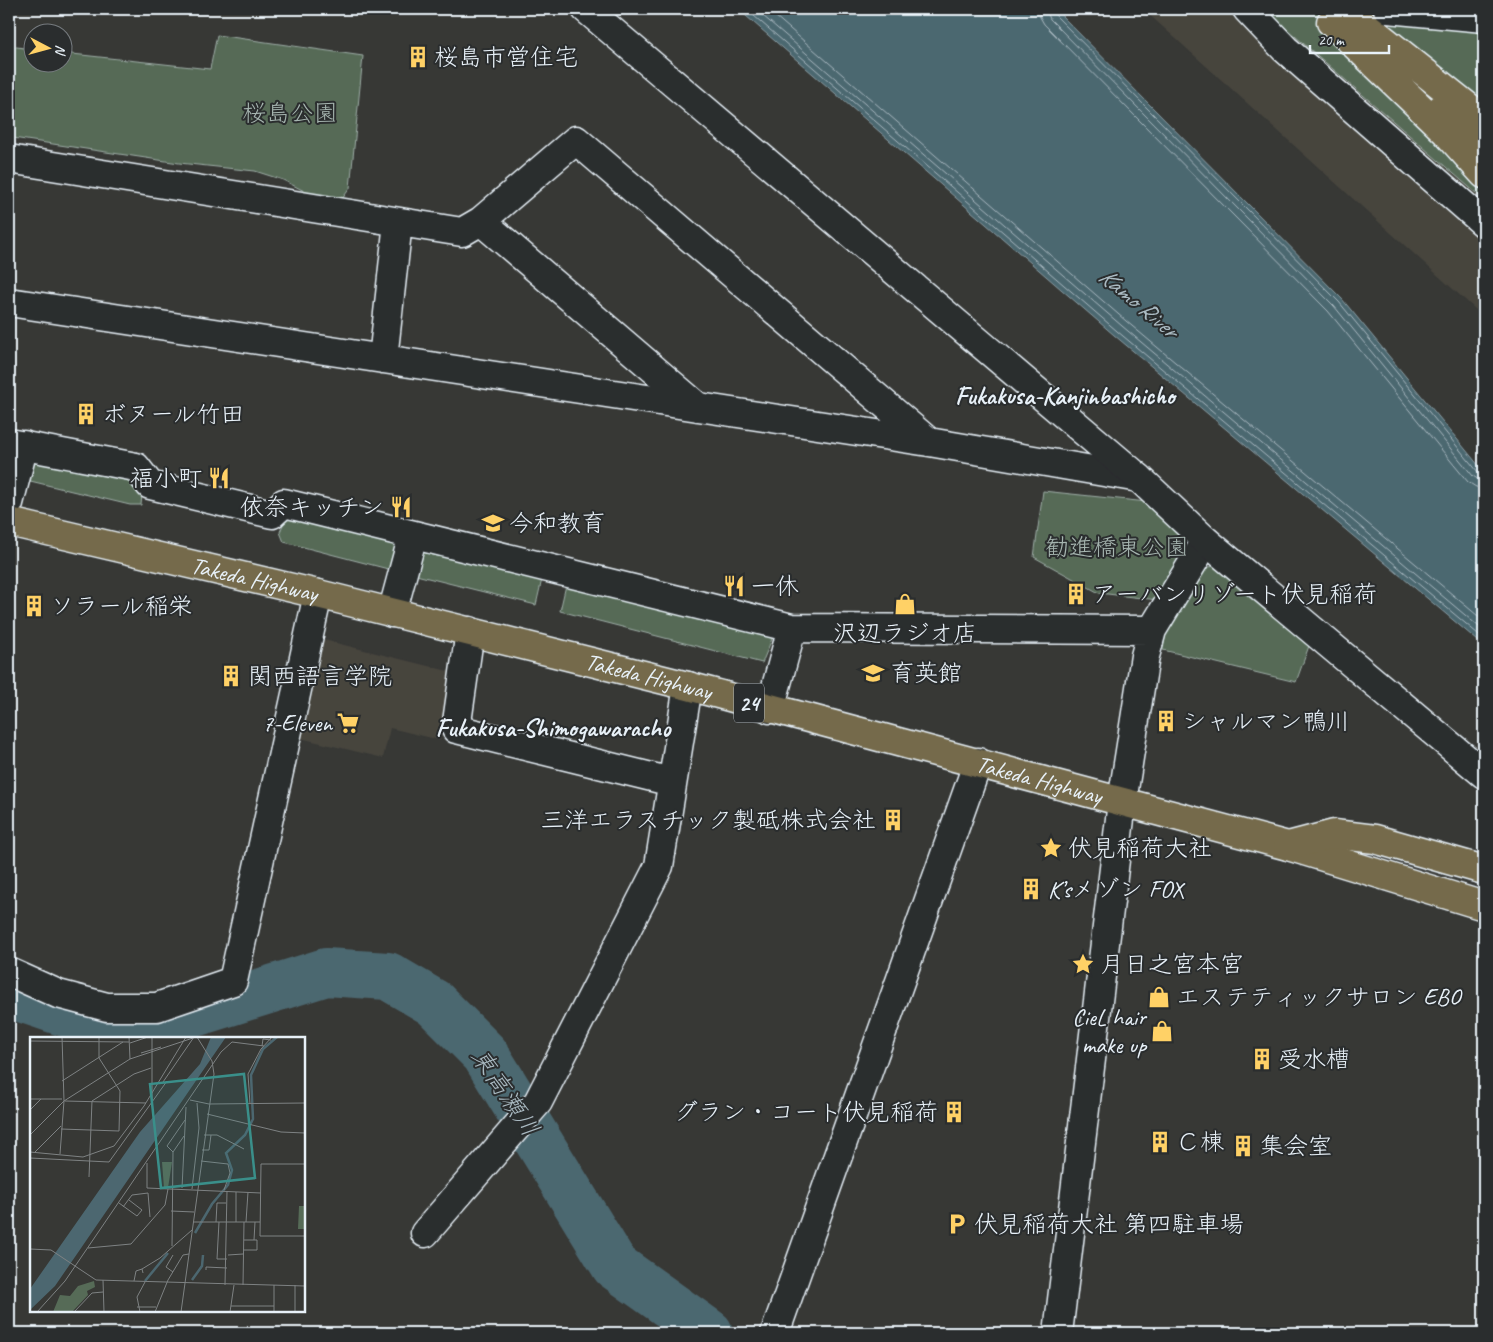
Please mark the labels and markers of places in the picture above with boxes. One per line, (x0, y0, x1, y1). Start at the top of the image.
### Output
place label: 桜島市営住宅 (434, 42, 578, 72)
building icon: 桜島市営住宅 (405, 44, 431, 70)
place label: ボヌール竹田 (102, 399, 245, 429)
building icon: ボヌール竹田 (73, 401, 99, 427)
place label: 福小町 (130, 463, 202, 493)
restaurant icon: 福小町 (206, 465, 232, 491)
place label: 依奈キッチン (240, 492, 384, 522)
restaurant icon: 依奈キッチン (388, 494, 414, 520)
place label: 今和教育 (509, 508, 605, 538)
school or university icon: 今和教育 (480, 510, 506, 536)
place label: 一休 (751, 571, 799, 601)
restaurant icon: 一休 (721, 573, 747, 599)
place label: アーバンリゾート伏見稲荷 (1092, 579, 1377, 609)
building icon: アーバンリゾート伏見稲荷 (1063, 581, 1089, 607)
place label: ソラール稲栄 (50, 591, 193, 621)
shop icon: 沢辺ラジオ店 (892, 591, 918, 617)
building icon: ソラール稲栄 (21, 593, 47, 619)
place label: 沢辺ラジオ店 (833, 618, 977, 648)
place label: 育英館 (890, 658, 962, 688)
school or university icon: 育英館 (860, 660, 886, 686)
place label: 関西語言学院 (248, 661, 392, 691)
building icon: 関西語言学院 (218, 663, 244, 689)
place label: シャルマン鴨川 (1182, 706, 1350, 736)
place label: 7-Eleven (262, 708, 333, 738)
building icon: シャルマン鴨川 (1153, 708, 1179, 734)
supermarket icon: 7-Eleven (335, 710, 361, 736)
place label: 三洋エラスチック製砥株式会社 (540, 805, 876, 835)
building icon: 三洋エラスチック製砥株式会社 (880, 807, 906, 833)
place label: 伏見稲荷大社 (1068, 833, 1212, 863)
place icon: 伏見稲荷大社 (1038, 835, 1064, 861)
place label: K’sメゾン FOX (1048, 874, 1186, 904)
building icon: K’sメゾン FOX (1018, 876, 1044, 902)
place label: 月日之宮本宮 (1100, 949, 1244, 979)
place icon: 月日之宮本宮 (1070, 951, 1096, 977)
place label: エステティックサロン EBO (1176, 982, 1462, 1012)
shop icon: エステティックサロン EBO (1146, 984, 1172, 1010)
place label: CieL hair make up (1072, 1002, 1148, 1060)
shop icon: CieL hair make up (1149, 1018, 1175, 1044)
place label: 受水槽 (1278, 1044, 1350, 1074)
building icon: 受水槽 (1249, 1046, 1275, 1072)
place label: グラン・コート伏見稲荷 (674, 1097, 938, 1127)
building icon: グラン・コート伏見稲荷 (941, 1099, 967, 1125)
place label: Ｃ棟 (1176, 1127, 1224, 1157)
building icon: Ｃ棟 (1147, 1129, 1173, 1155)
place label: 集会室 (1260, 1131, 1332, 1161)
building icon: 集会室 (1230, 1133, 1256, 1159)
place label: 伏見稲荷大社 第四駐車場 (974, 1209, 1244, 1239)
parking icon: 伏見稲荷大社 第四駐車場 (944, 1211, 970, 1237)

